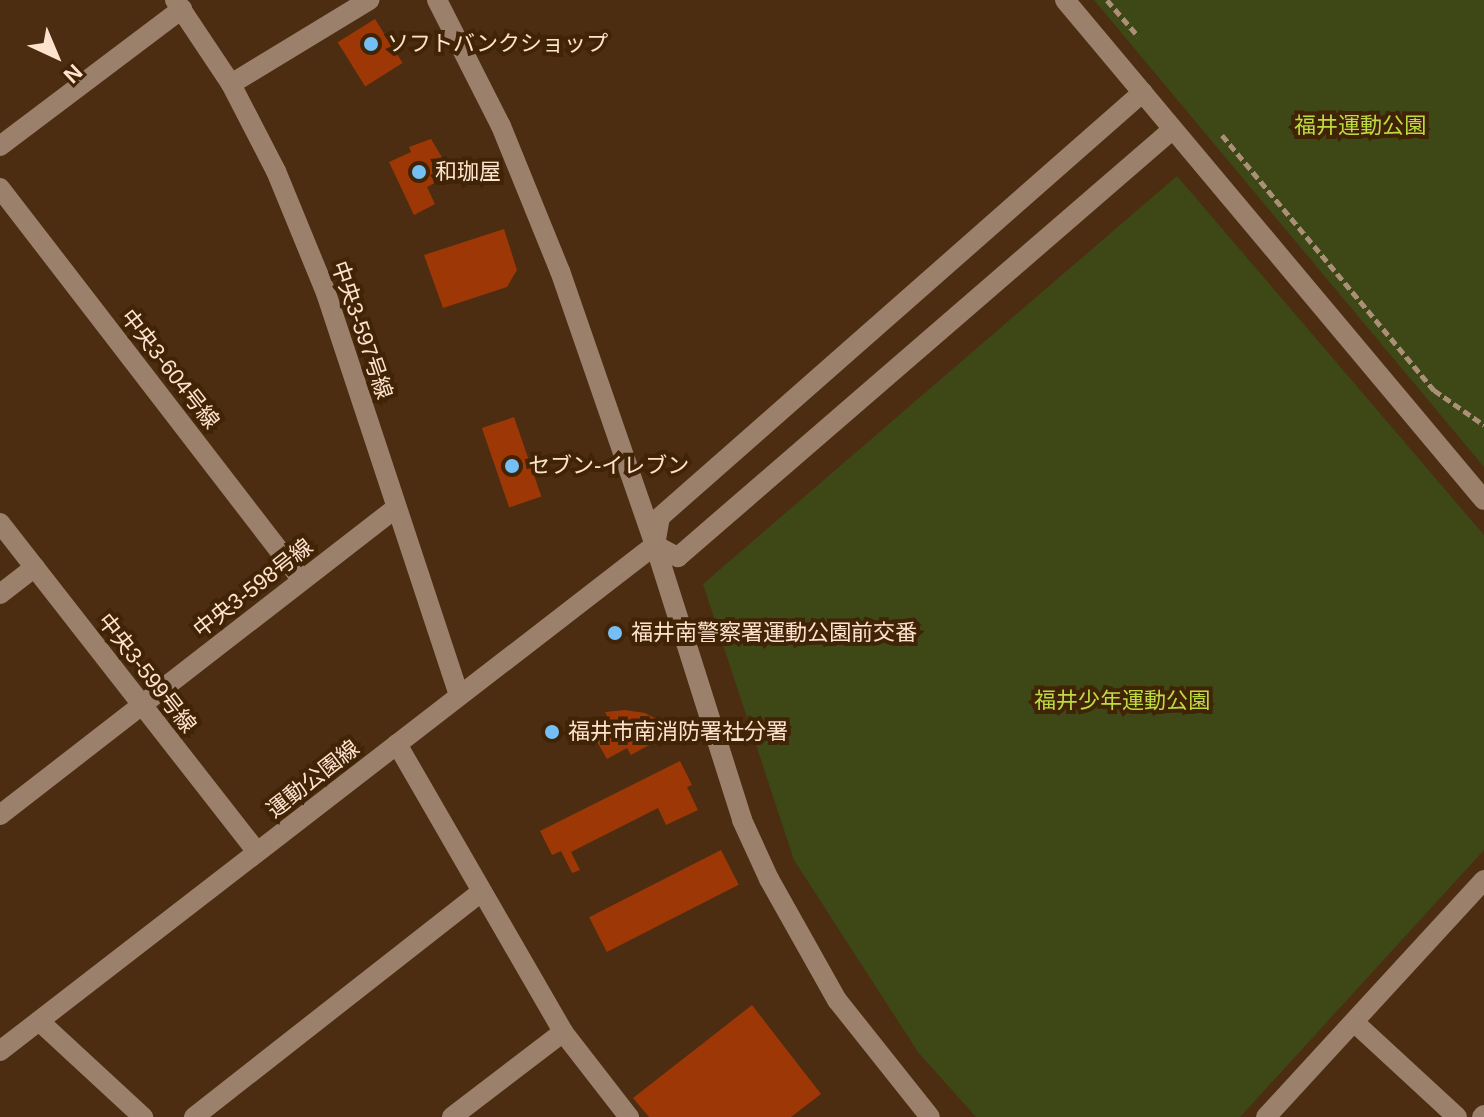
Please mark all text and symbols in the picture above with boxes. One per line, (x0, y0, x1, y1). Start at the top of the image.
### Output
north arrow (16, 16, 96, 96)
place label: ソフトバンクショップ (387, 31, 607, 57)
marker: ソフトバンクショップ (362, 35, 380, 53)
text: N (59, 59, 87, 88)
park label: 福井運動公園 (1294, 113, 1426, 139)
place label: 和珈屋 (435, 159, 501, 185)
marker: 和珈屋 (410, 163, 428, 181)
street label: 中央3-597号線 (326, 257, 398, 403)
street label: 中央3-604号線 (115, 304, 225, 434)
place label: セブン-イレブン (528, 453, 689, 479)
marker: セブン-イレブン (503, 457, 521, 475)
street label: 中央3-598号線 (188, 533, 318, 643)
street label: 中央3-599号線 (92, 608, 202, 738)
place label: 福井南警察署運動公園前交番 (631, 620, 917, 646)
marker: 福井南警察署運動公園前交番 (606, 624, 624, 642)
park label: 福井少年運動公園 (1034, 688, 1210, 714)
place label: 福井市南消防署社分署 (568, 719, 788, 745)
marker: 福井市南消防署社分署 (543, 723, 561, 741)
street label: 運動公園線 (262, 735, 364, 823)

